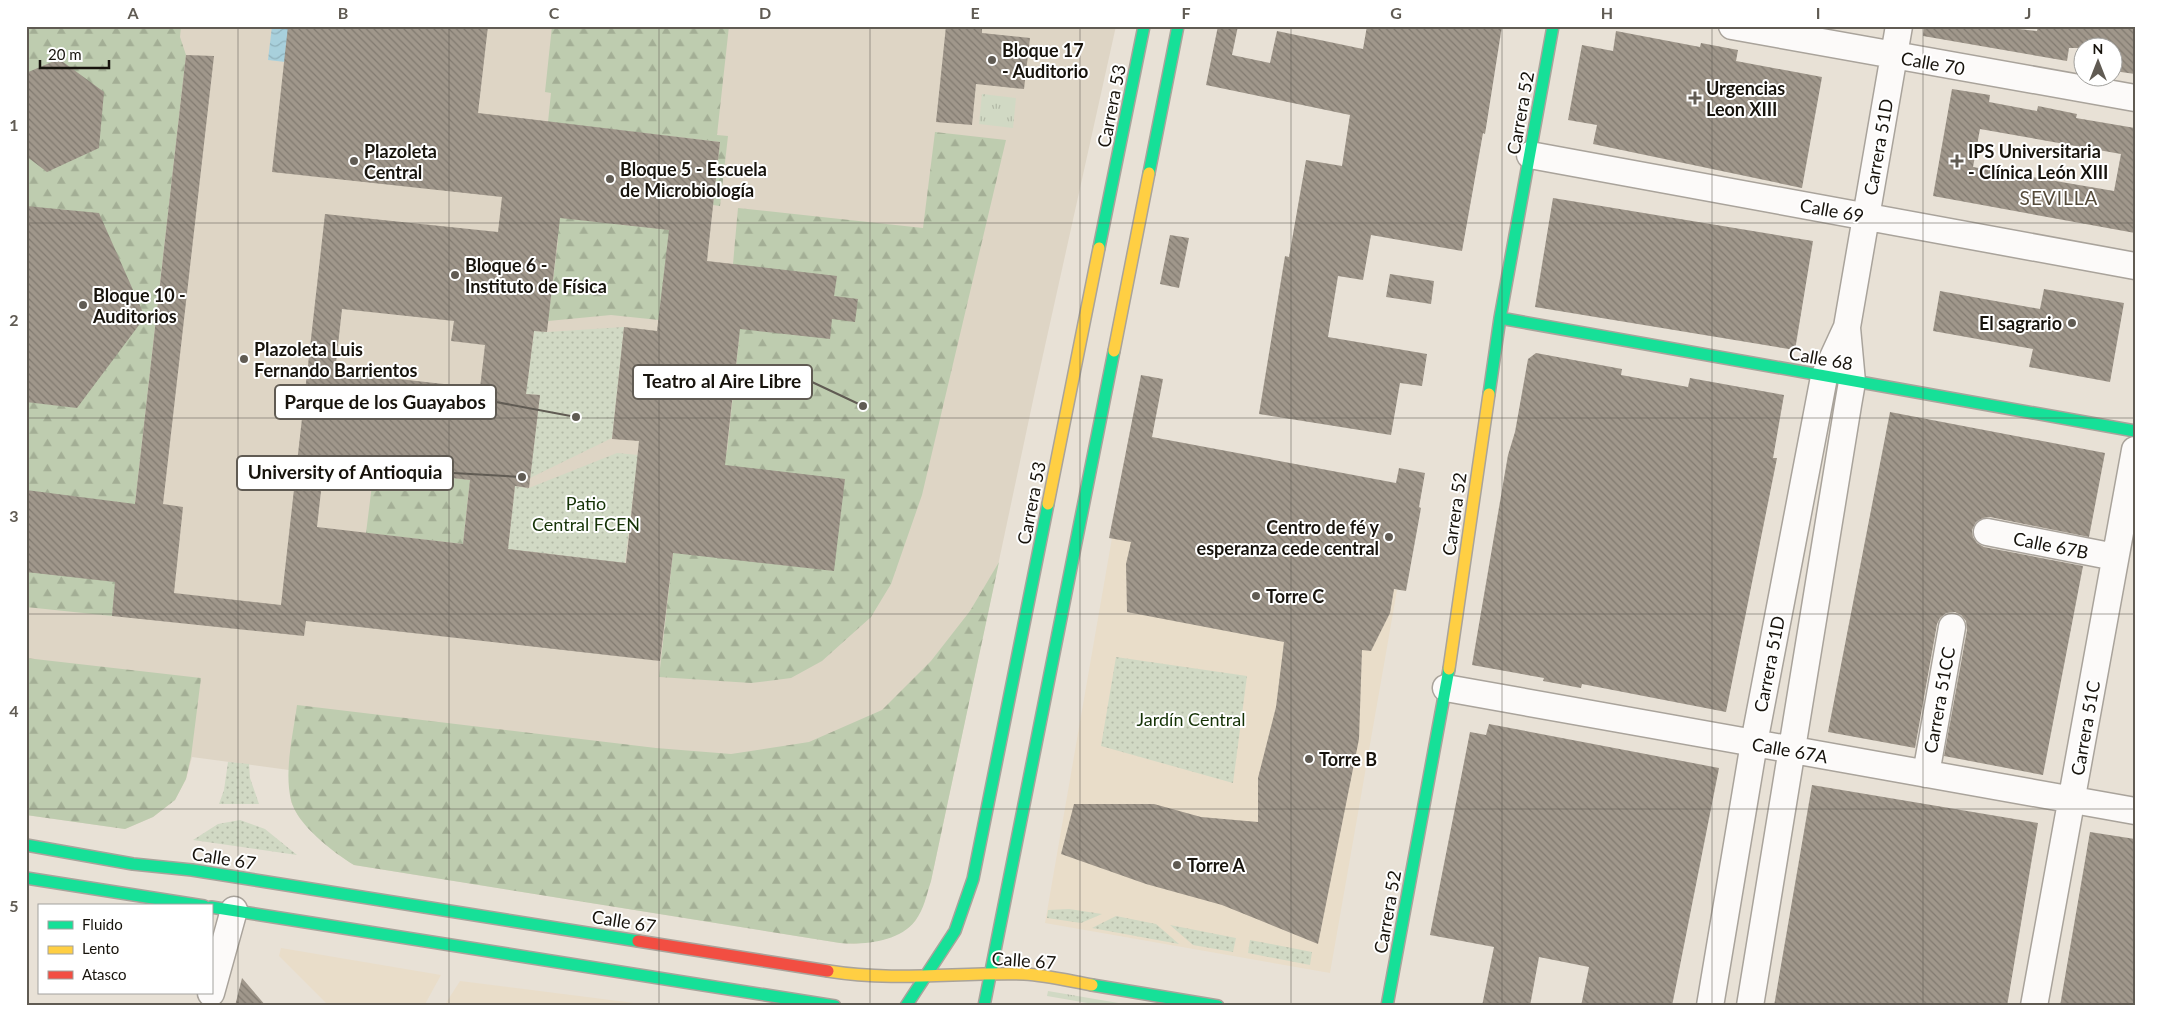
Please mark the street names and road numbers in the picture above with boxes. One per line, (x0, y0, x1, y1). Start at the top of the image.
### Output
street label: Calle 70 (1899, 47, 1967, 79)
street label: Carrera 53 (1092, 63, 1130, 149)
street label: Carrera 52 (1502, 70, 1538, 156)
street label: Carrera 51D (1859, 97, 1897, 197)
street label: Calle 69 (1798, 194, 1866, 226)
street label: Calle 68 (1787, 342, 1855, 374)
street label: Carrera 53 (1012, 460, 1050, 546)
street label: Carrera 52 (1437, 471, 1471, 557)
street label: Calle 67B (2012, 527, 2090, 563)
street label: Carrera 51D (1749, 614, 1789, 714)
street label: Carrera 51CC (1919, 645, 1959, 755)
street label: Carrera 51C (2066, 679, 2104, 777)
street label: Calle 67A (1750, 733, 1830, 768)
street label: Calle 67 (190, 842, 258, 874)
street label: Carrera 52 (1369, 869, 1405, 955)
street label: Calle 67 (590, 905, 658, 937)
street label: Calle 67 (991, 947, 1057, 973)

